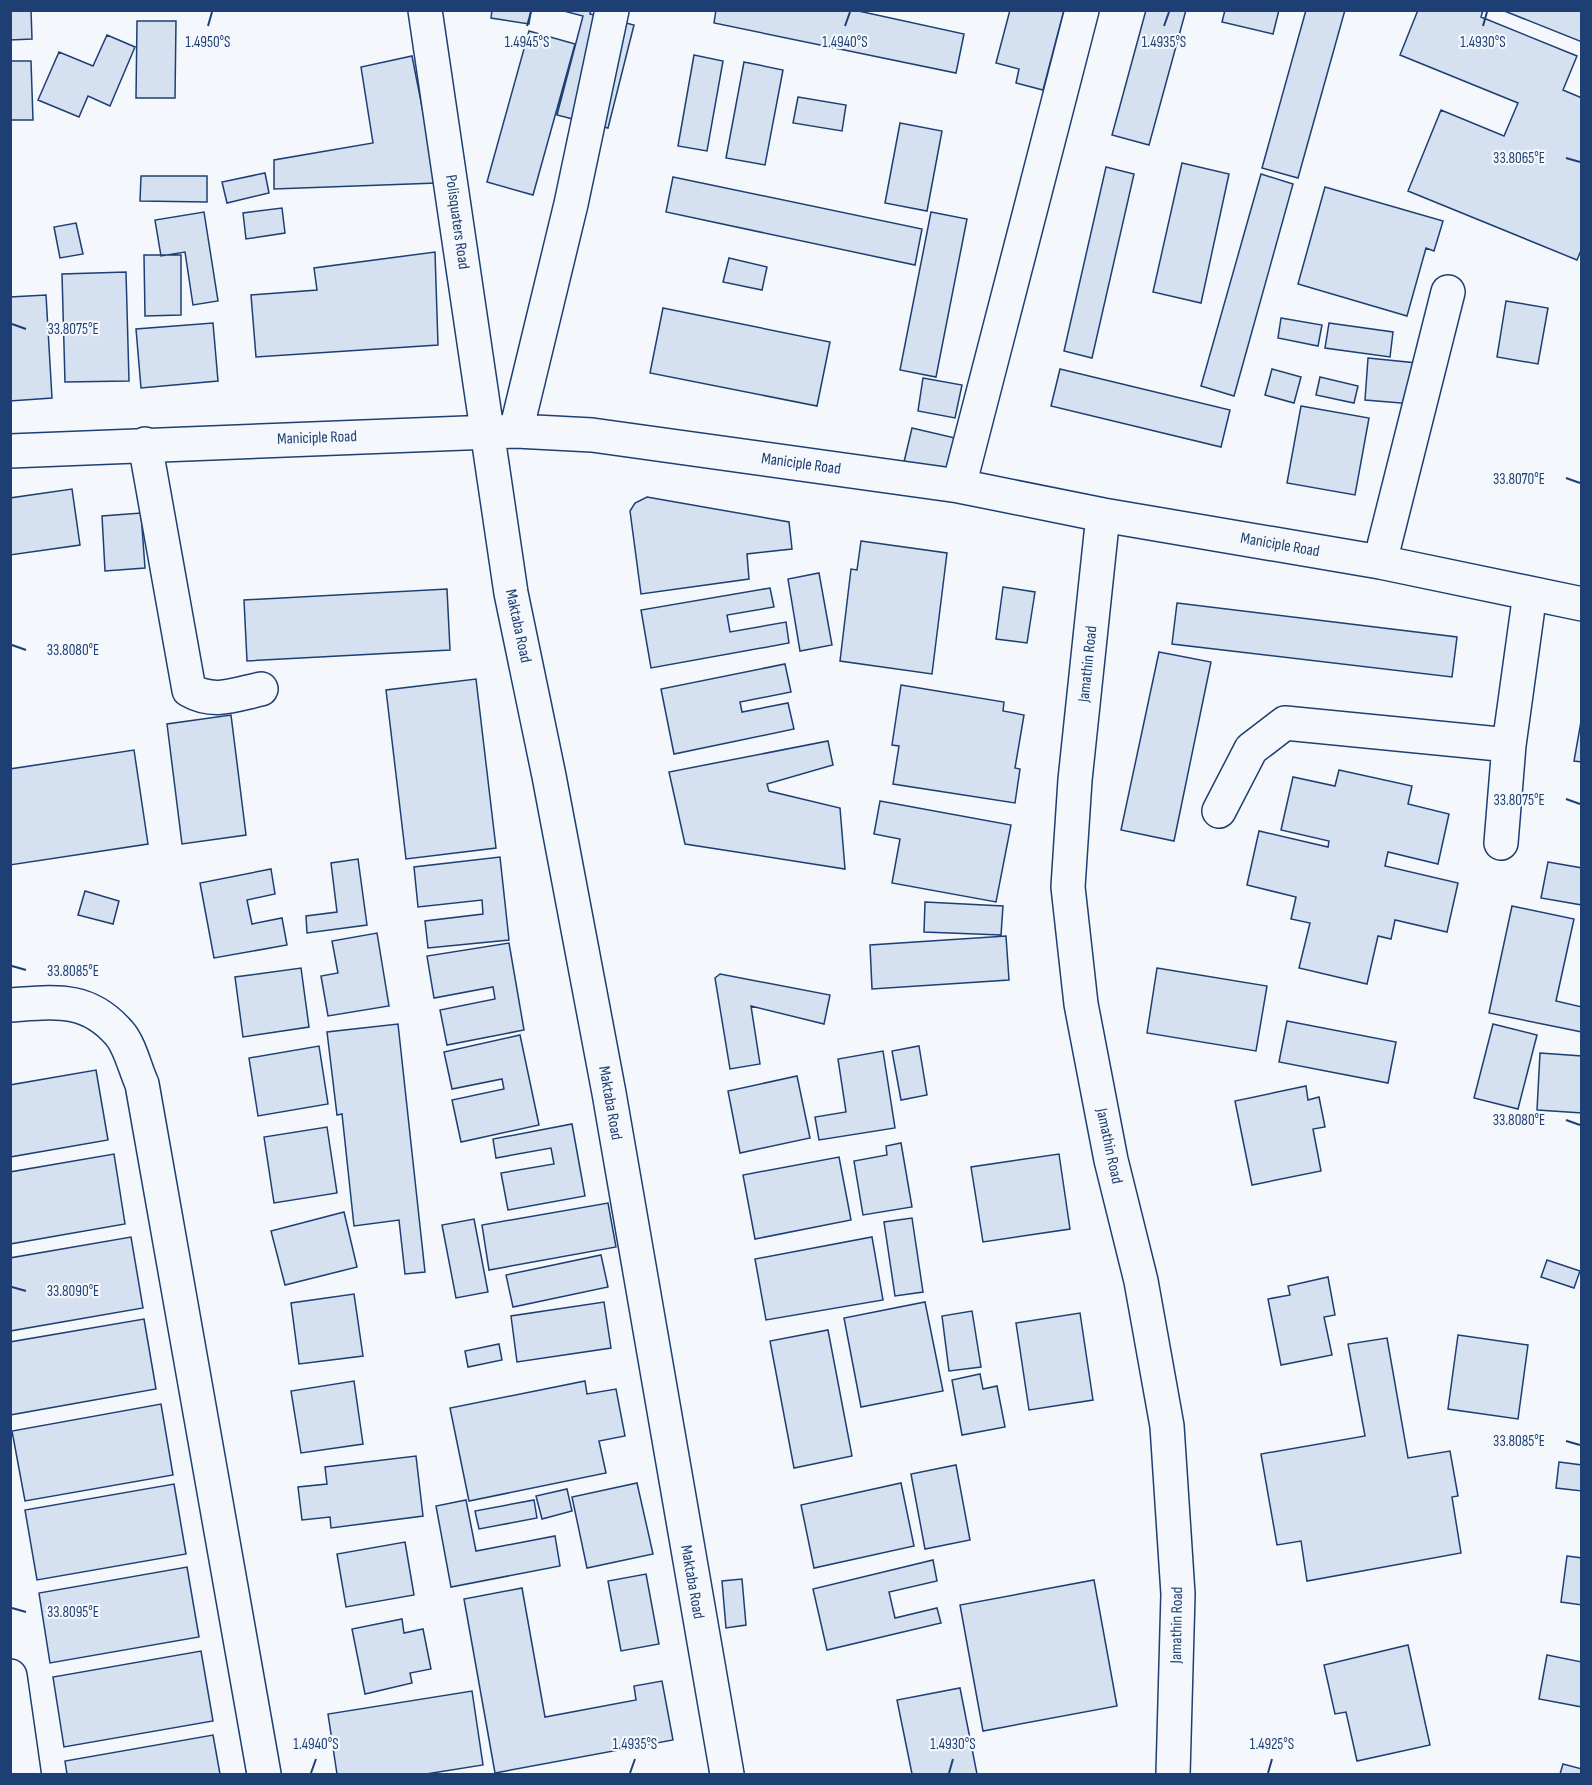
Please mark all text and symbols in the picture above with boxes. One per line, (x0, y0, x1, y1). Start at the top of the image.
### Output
text: 1.4950°S (185, 33, 231, 52)
text: 1.4945°S (505, 33, 549, 52)
text: 1.4940°S (822, 33, 868, 52)
text: 1.4935°S (1142, 33, 1186, 52)
text: 1.4930°S (1460, 33, 1506, 52)
text: 33.8065°E (1493, 149, 1545, 168)
street label: Polisquaters Road (441, 173, 473, 271)
text: 33.8075°E (47, 320, 99, 339)
street label: Maniciple Road (277, 427, 357, 449)
street label: Maniciple Road (760, 449, 842, 479)
text: 33.8070°E (1493, 470, 1545, 489)
street label: Maniciple Road (1239, 529, 1321, 561)
street label: Maktaba Road (501, 587, 535, 665)
street label: Jamathin Road (1074, 625, 1101, 704)
text: 33.8080°E (47, 641, 99, 660)
text: 33.8075°E (1493, 791, 1545, 810)
text: 33.8085°E (47, 962, 99, 981)
street label: Maktaba Road (594, 1065, 626, 1141)
street label: Jamathin Road (1092, 1106, 1126, 1185)
text: 33.8080°E (1493, 1111, 1545, 1130)
text: 33.8090°E (47, 1282, 99, 1301)
text: 33.8085°E (1493, 1432, 1545, 1451)
street label: Maktaba Road (676, 1544, 708, 1620)
street label: Jamathin Road (1167, 1587, 1187, 1664)
text: 33.8095°E (47, 1603, 99, 1622)
text: 1.4940°S (293, 1735, 339, 1754)
text: 1.4935°S (613, 1735, 657, 1754)
text: 1.4930°S (930, 1735, 976, 1754)
text: 1.4925°S (1250, 1735, 1294, 1754)

